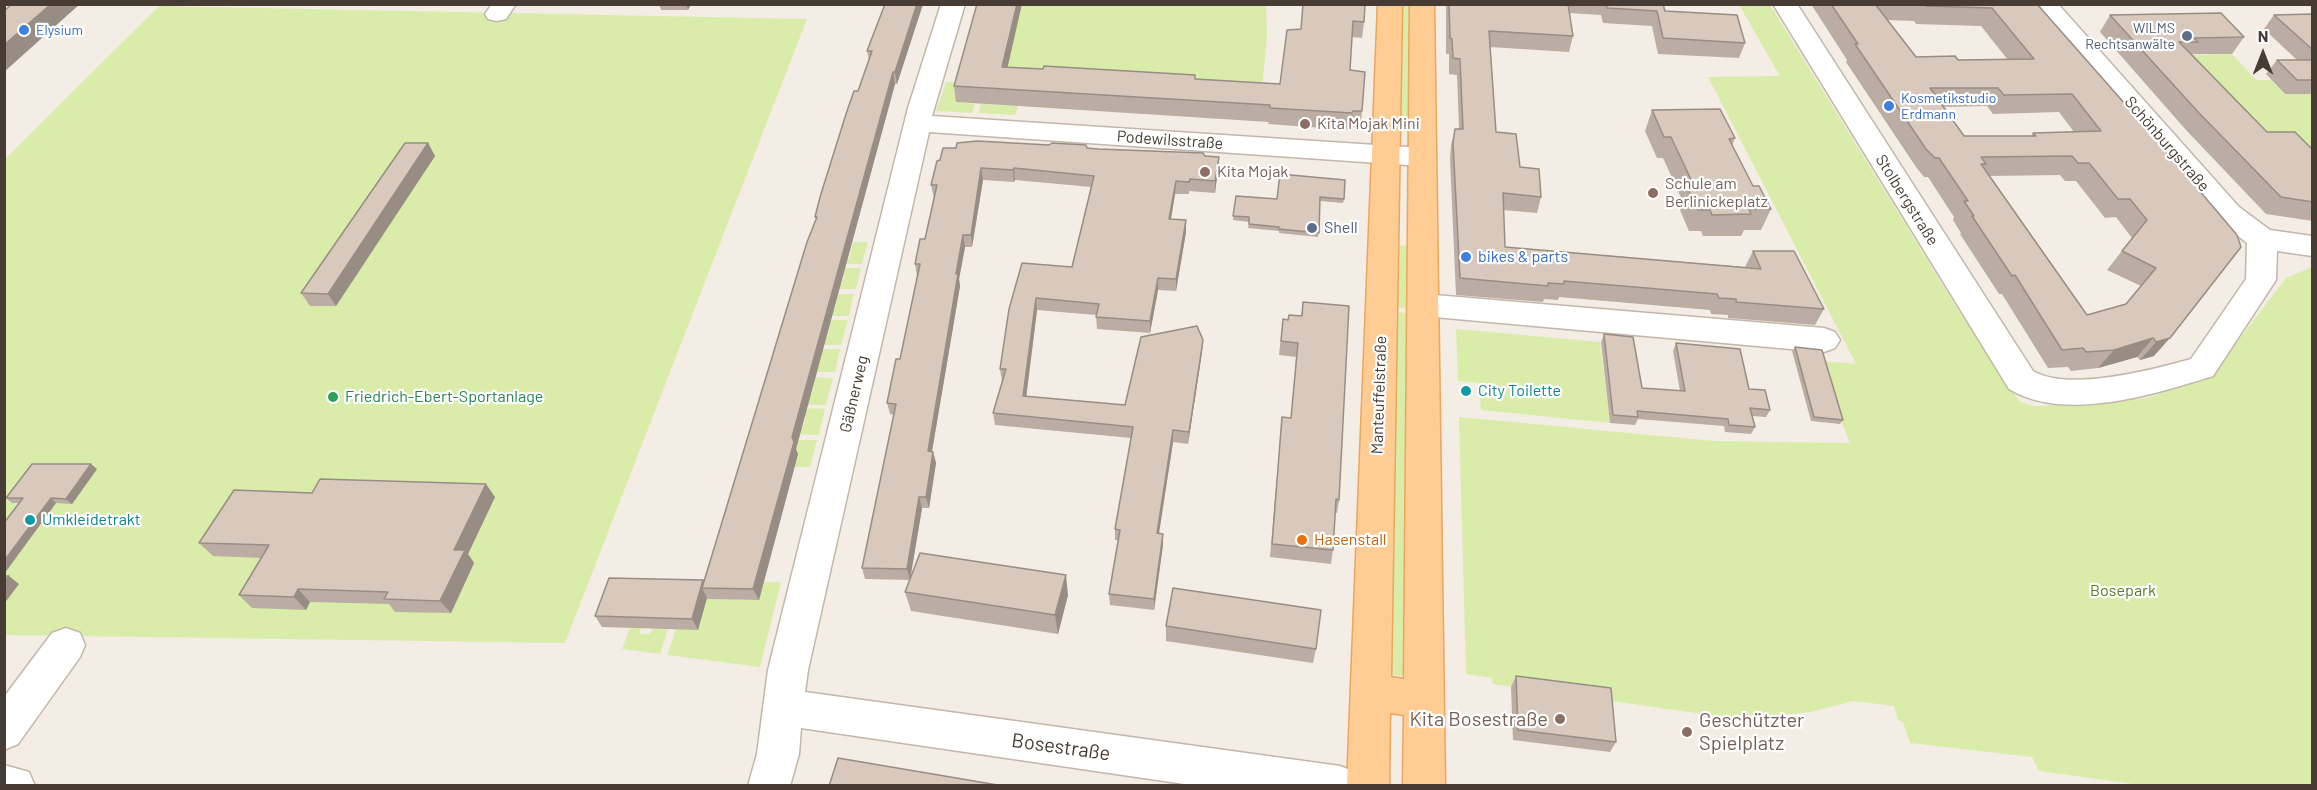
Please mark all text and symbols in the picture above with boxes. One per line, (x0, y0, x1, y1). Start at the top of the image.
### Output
place label: WILMS Rechtsanwälte (2085, 20, 2175, 52)
place label: Elysium (36, 22, 83, 38)
marker: Elysium (17, 23, 31, 37)
north arrow (2233, 24, 2293, 84)
text: N (2258, 26, 2268, 45)
marker: WILMS Rechtsanwälte (2180, 29, 2194, 43)
place label: Kosmetikstudio Erdmann (1901, 90, 1996, 122)
street label: Schönburgstraße (2121, 93, 2213, 195)
marker: Kosmetikstudio Erdmann (1882, 99, 1896, 113)
place label: Kita Mojak Mini (1317, 114, 1420, 134)
marker: Kita Mojak Mini (1298, 117, 1312, 131)
street label: Podewilsstraße (1116, 127, 1224, 153)
street label: Stolbergstraße (1871, 151, 1943, 249)
place label: Kita Mojak (1217, 162, 1288, 182)
marker: Kita Mojak (1198, 165, 1212, 179)
place label: Schule am Berlinickeplatz (1665, 174, 1768, 212)
marker: Schule am Berlinickeplatz (1646, 186, 1660, 200)
place label: Shell (1324, 218, 1358, 238)
marker: Shell (1305, 221, 1319, 235)
place label: bikes & parts (1478, 247, 1568, 267)
marker: bikes & parts (1459, 250, 1473, 264)
street label: Manteuffelstraße (1367, 335, 1391, 455)
street label: Gäßnerweg (836, 354, 872, 434)
place label: City Toilette (1478, 381, 1561, 401)
marker: City Toilette (1459, 384, 1473, 398)
place label: Friedrich-Ebert-Sportanlage (345, 387, 543, 407)
marker: Friedrich-Ebert-Sportanlage (326, 390, 340, 404)
place label: Umkleidetrakt (42, 510, 141, 530)
marker: Umkleidetrakt (23, 513, 37, 527)
place label: Hasenstall (1314, 530, 1387, 550)
marker: Hasenstall (1295, 533, 1309, 547)
park label: Bosepark (2090, 581, 2156, 601)
place label: Kita Bosestraße (1410, 707, 1548, 731)
place label: Geschützter Spielplatz (1699, 708, 1804, 755)
marker: Kita Bosestraße (1553, 712, 1567, 726)
marker: Geschützter Spielplatz (1680, 725, 1694, 739)
street label: Bosestraße (1010, 728, 1112, 766)

